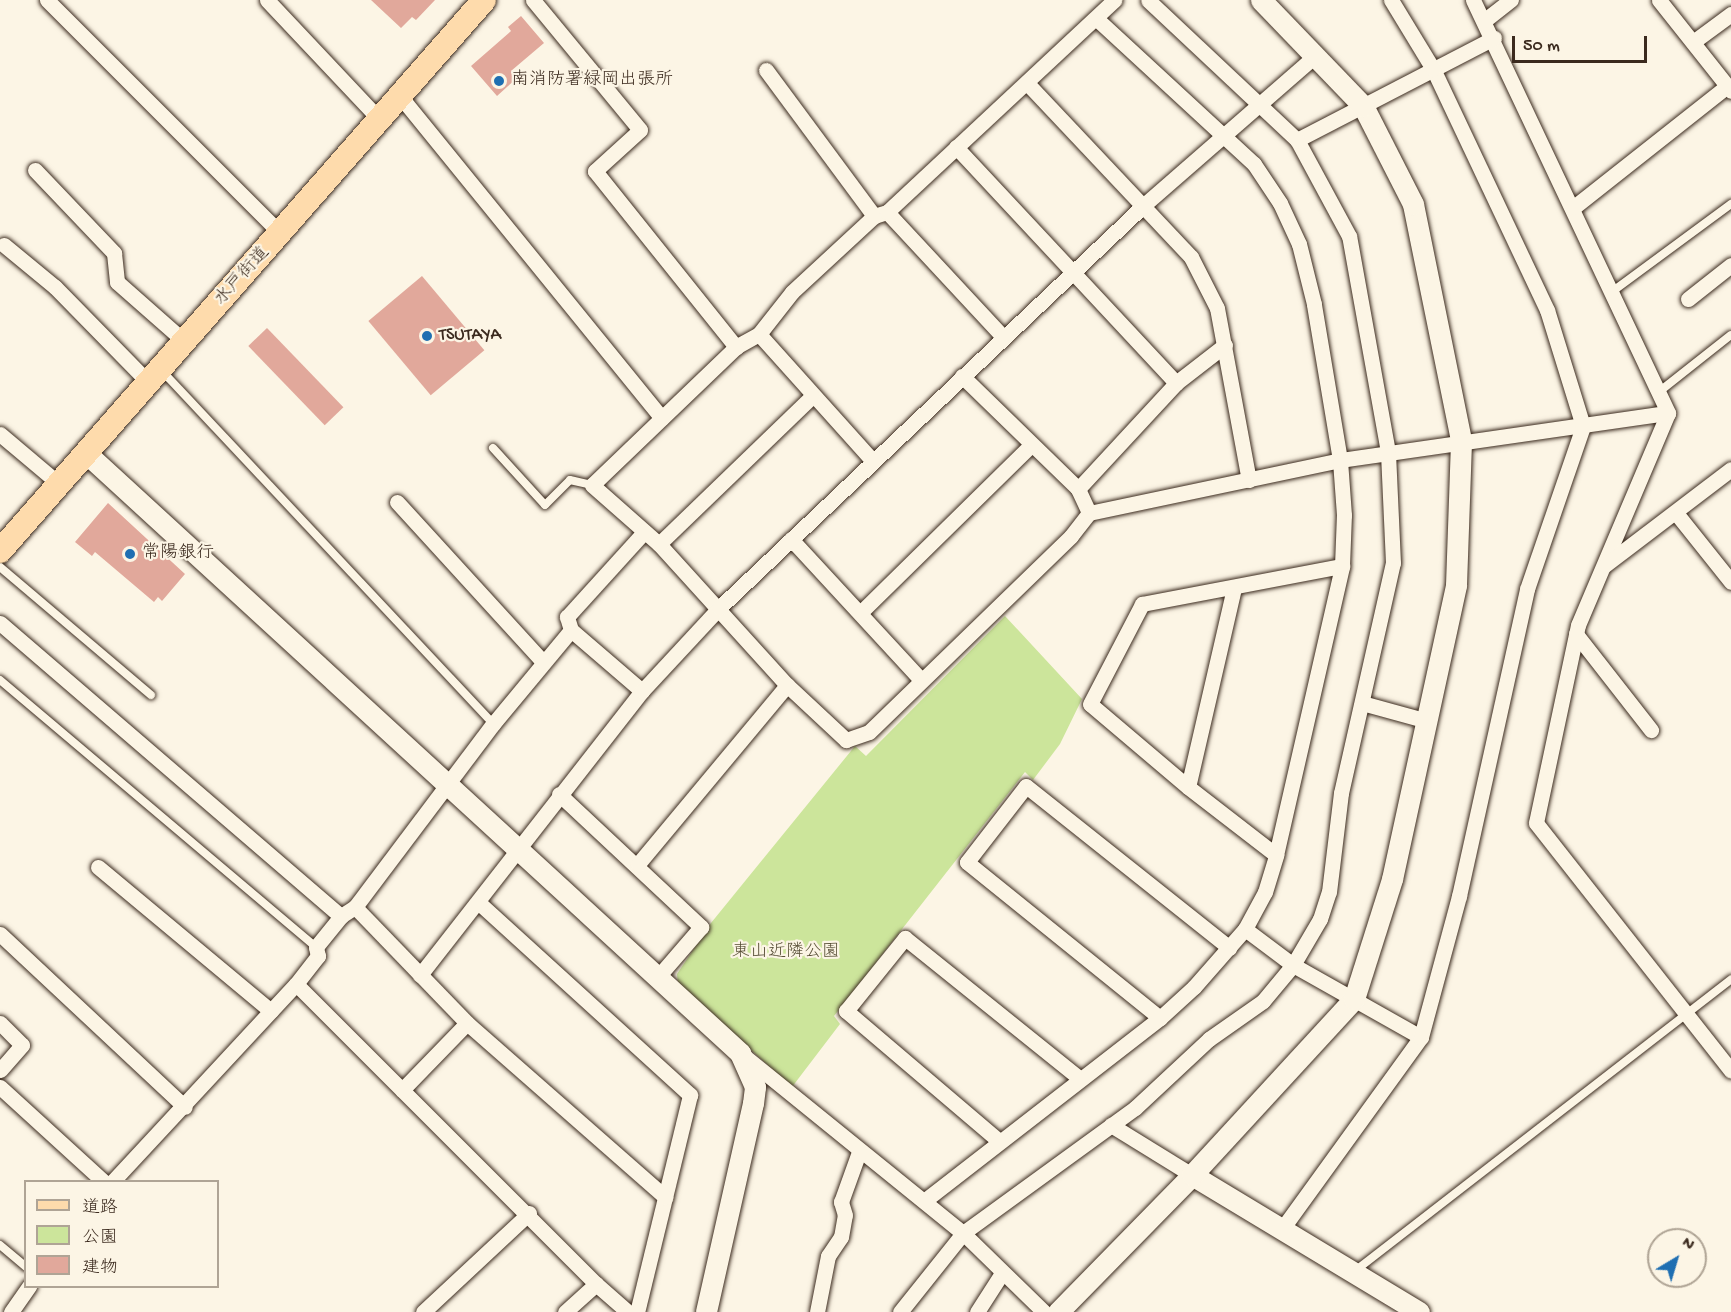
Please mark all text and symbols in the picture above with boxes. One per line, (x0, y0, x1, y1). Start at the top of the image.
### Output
scale bar (1515, 24, 1650, 62)
text: 50 m (1523, 36, 1560, 57)
place label: 南消防署緑岡出張所 (511, 70, 673, 92)
marker: 南消防署緑岡出張所 (492, 74, 506, 88)
street label: 水戸街道 (211, 243, 275, 311)
place label: TSUTAYA (439, 325, 501, 347)
marker: TSUTAYA (420, 329, 434, 343)
place label: 常陽銀行 (142, 543, 214, 565)
marker: 常陽銀行 (123, 547, 137, 561)
park label: 東山近隣公園 (732, 942, 840, 964)
legend (24, 1180, 219, 1288)
text: 道路 (82, 1198, 118, 1219)
text: 公園 (82, 1228, 118, 1249)
north arrow (1647, 1228, 1707, 1288)
text: N (1677, 1234, 1697, 1256)
text: 建物 (82, 1258, 118, 1279)

